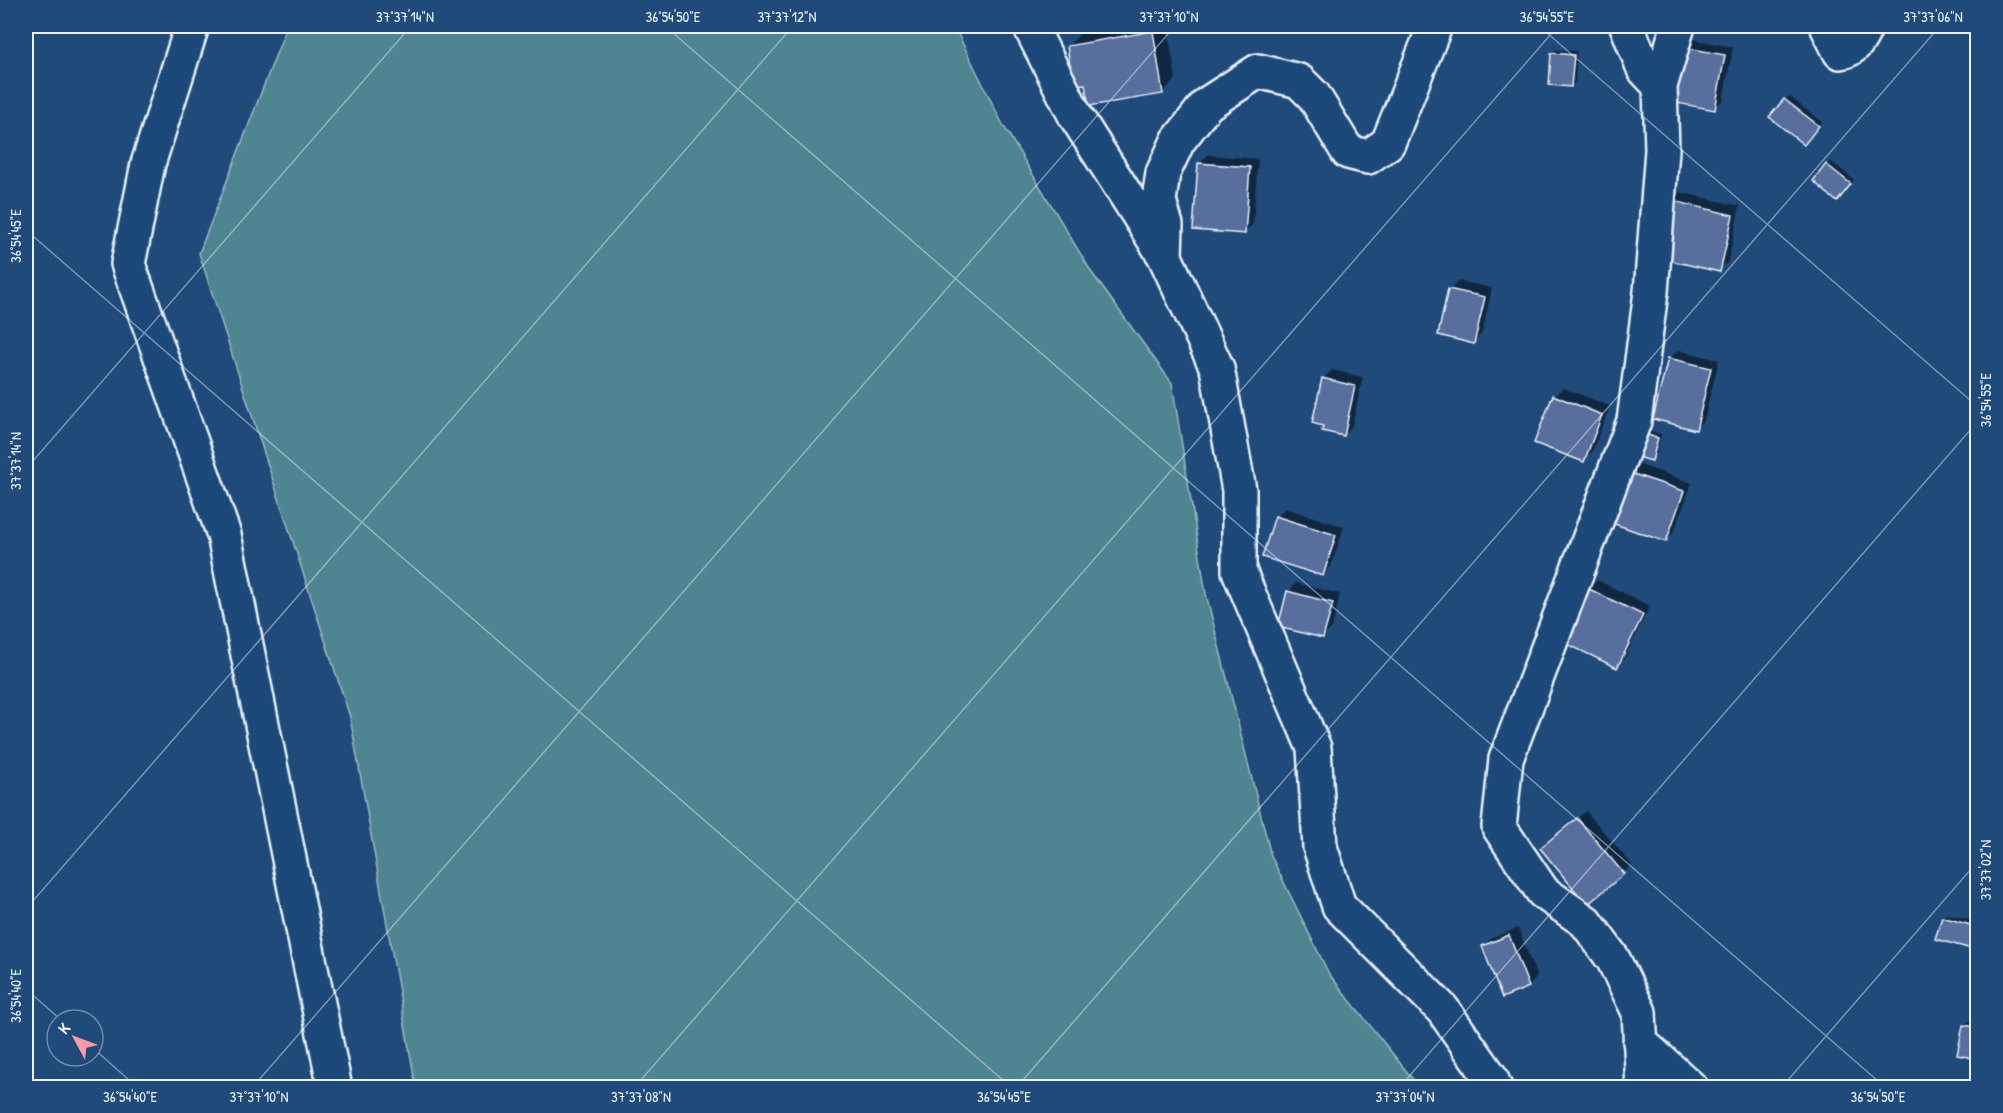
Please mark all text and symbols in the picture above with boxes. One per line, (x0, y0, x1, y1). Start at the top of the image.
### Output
text: 37°37'14"N (376, 6, 434, 27)
text: 36°54'50"E (646, 6, 701, 27)
text: 37°37'12"N (757, 6, 817, 27)
text: 37°37'10"N (1140, 6, 1198, 27)
text: 36°54'55"E (1520, 6, 1575, 27)
text: 37°37'06"N (1903, 6, 1963, 27)
text: 36°54'45"E (5, 209, 26, 263)
text: 36°54'55"E (1975, 372, 1996, 427)
text: 37°37'14"N (5, 432, 26, 490)
text: 37°37'02"N (1975, 840, 1996, 900)
text: 36°54'40"E (5, 969, 26, 1023)
north arrow (45, 1008, 105, 1068)
text: K (53, 1017, 75, 1039)
text: 36°54'40"E (103, 1086, 157, 1107)
text: 37°37'10"N (230, 1086, 288, 1107)
text: 37°37'08"N (611, 1086, 671, 1107)
text: 36°54'45"E (977, 1086, 1031, 1107)
text: 37°37'04"N (1375, 1086, 1435, 1107)
text: 36°54'50"E (1851, 1086, 1906, 1107)

